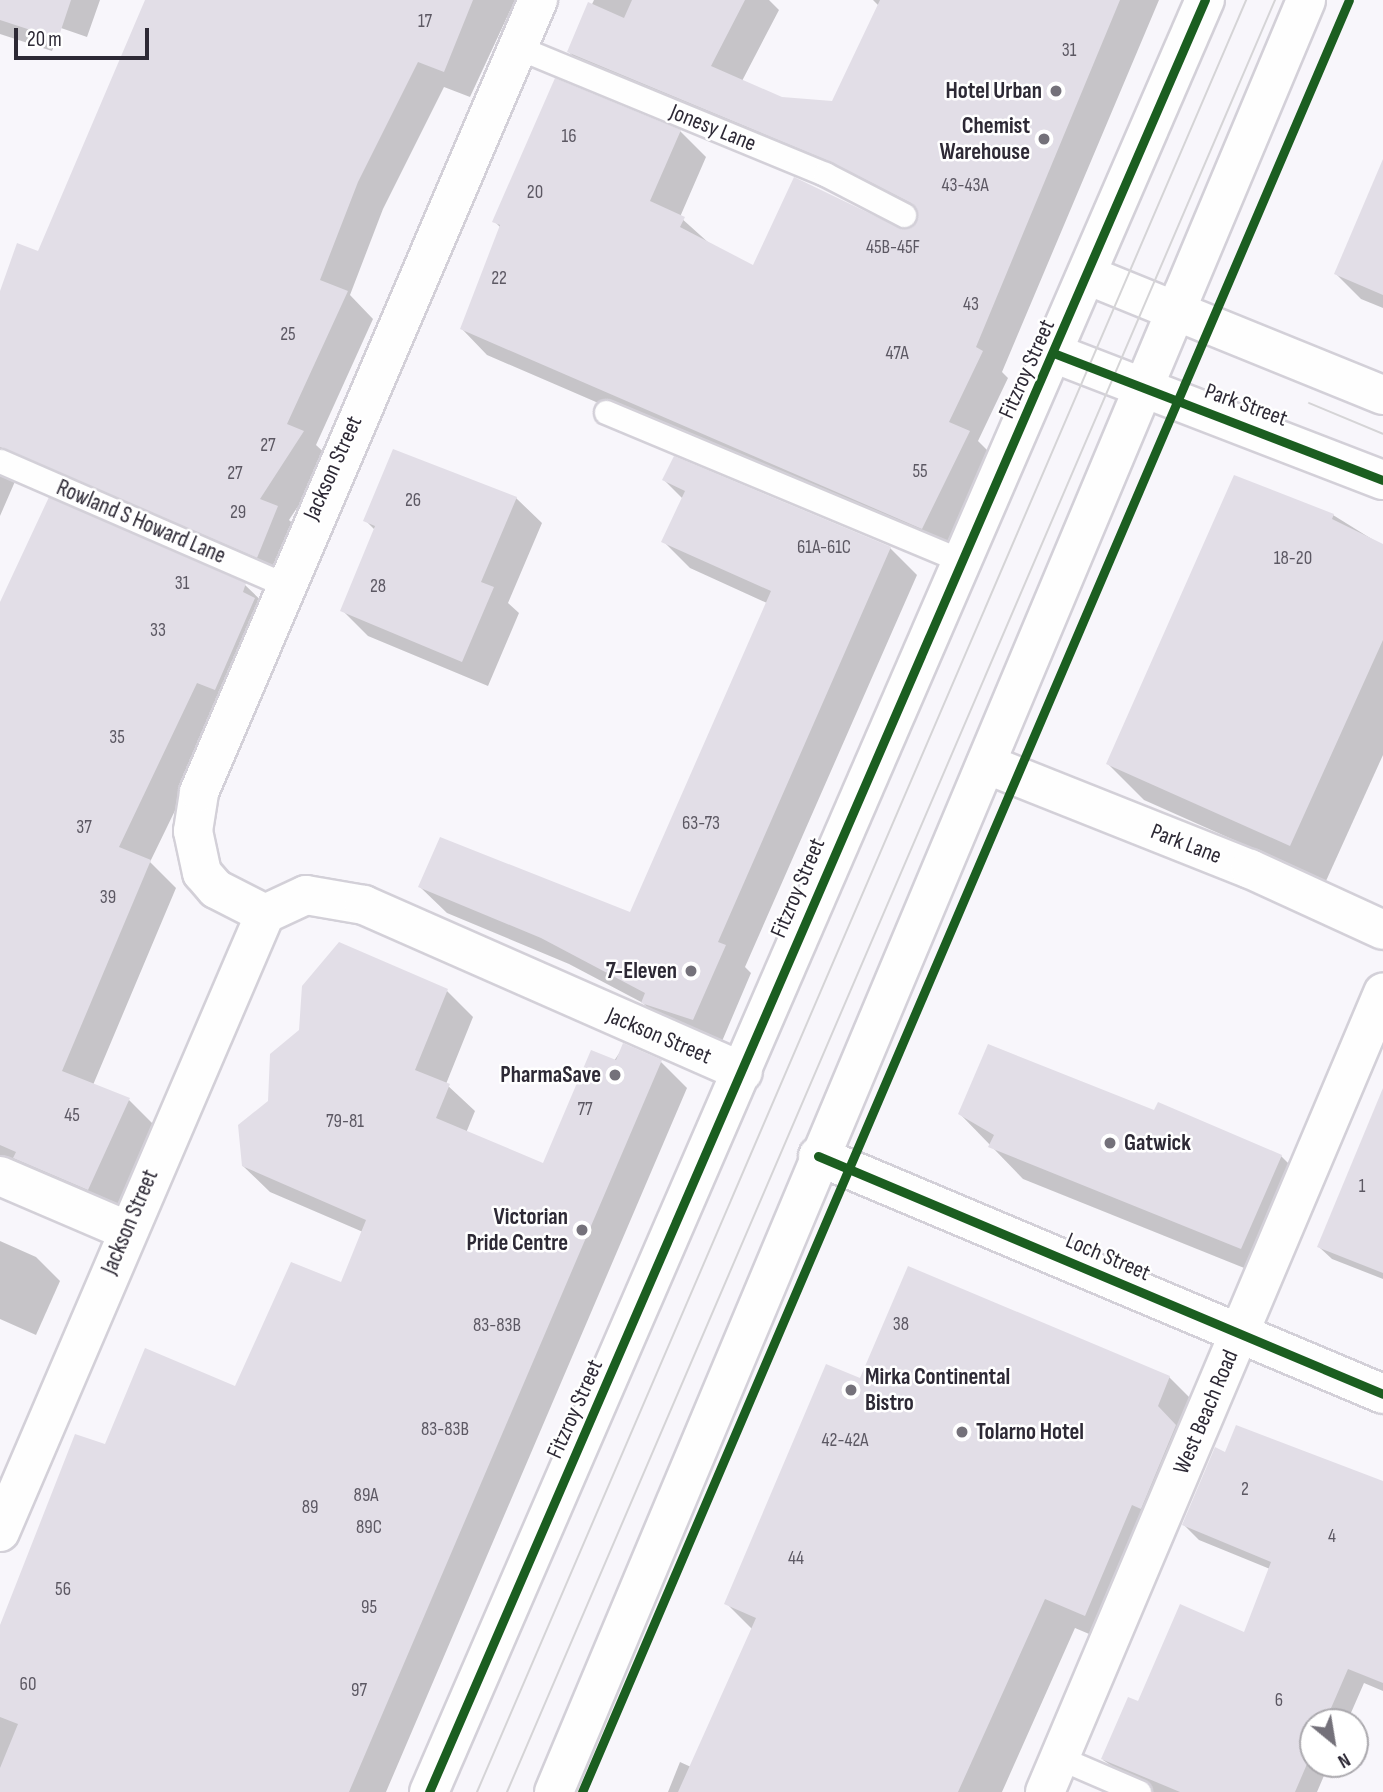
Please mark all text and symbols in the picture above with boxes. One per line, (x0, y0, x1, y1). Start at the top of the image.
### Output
house number: 17 (418, 11, 432, 33)
scale bar (18, 14, 152, 58)
text: 20 m (27, 27, 62, 52)
house number: 31 (1062, 40, 1076, 62)
place label: Hotel Urban (945, 77, 1042, 105)
marker: Hotel Urban (1048, 83, 1064, 99)
street label: Jonesy Lane (666, 98, 760, 158)
place label: Chemist Warehouse (940, 112, 1030, 166)
house number: 16 (562, 126, 576, 148)
marker: Chemist Warehouse (1036, 131, 1052, 147)
house number: 43-43A (941, 175, 989, 197)
house number: 20 (527, 182, 543, 204)
house number: 45B-45F (866, 237, 920, 259)
house number: 22 (491, 268, 507, 290)
house number: 43 (963, 294, 979, 316)
street label: Fitzroy Street (993, 315, 1061, 423)
house number: 25 (280, 324, 296, 346)
house number: 47A (885, 343, 909, 365)
street label: Park Street (1201, 377, 1291, 433)
street label: Jackson Street (298, 412, 368, 524)
house number: 27 (260, 435, 276, 457)
house number: 55 (912, 461, 928, 483)
house number: 27 (227, 463, 243, 485)
street label: Rowland S Howard Lane (52, 474, 230, 570)
house number: 26 (405, 490, 421, 512)
house number: 29 (230, 502, 246, 524)
house number: 61A-61C (797, 537, 851, 559)
house number: 18-20 (1274, 548, 1312, 570)
house number: 31 (175, 573, 189, 595)
house number: 28 (370, 576, 386, 598)
house number: 33 (150, 620, 166, 642)
house number: 35 (109, 727, 125, 749)
house number: 63-73 (682, 813, 720, 835)
house number: 37 (76, 817, 92, 839)
street label: Park Lane (1147, 818, 1225, 870)
street label: Fitzroy Street (765, 834, 831, 942)
house number: 39 (100, 887, 116, 909)
place label: 7-Eleven (606, 957, 677, 985)
marker: 7-Eleven (683, 963, 699, 979)
street label: Jackson Street (602, 1002, 716, 1070)
place label: PharmaSave (500, 1061, 601, 1089)
marker: PharmaSave (607, 1067, 623, 1083)
house number: 77 (577, 1099, 593, 1121)
house number: 45 (64, 1105, 80, 1127)
house number: 79-81 (326, 1111, 364, 1133)
place label: Gatwick (1124, 1129, 1191, 1157)
marker: Gatwick (1102, 1135, 1118, 1151)
street label: Jackson Street (96, 1165, 164, 1279)
house number: 1 (1359, 1176, 1365, 1198)
place label: Victorian Pride Centre (466, 1203, 568, 1257)
marker: Victorian Pride Centre (574, 1222, 590, 1238)
street label: Loch Street (1062, 1227, 1154, 1287)
house number: 38 (893, 1314, 909, 1336)
house number: 83-83B (473, 1315, 521, 1337)
street label: West Beach Road (1167, 1346, 1245, 1478)
street label: Fitzroy Street (541, 1355, 609, 1463)
place label: Mirka Continental Bistro (865, 1363, 1010, 1417)
marker: Mirka Continental Bistro (843, 1382, 859, 1398)
place label: Tolarno Hotel (976, 1418, 1084, 1446)
house number: 83-83B (421, 1419, 469, 1441)
marker: Tolarno Hotel (954, 1424, 970, 1440)
house number: 42-42A (822, 1430, 868, 1452)
house number: 2 (1241, 1479, 1249, 1501)
house number: 89A (354, 1485, 378, 1507)
house number: 89 (302, 1497, 318, 1519)
house number: 89C (356, 1517, 382, 1539)
house number: 4 (1328, 1526, 1336, 1548)
house number: 44 (788, 1548, 804, 1570)
house number: 56 (55, 1579, 71, 1601)
house number: 95 (361, 1597, 377, 1619)
house number: 60 (20, 1674, 36, 1696)
house number: 97 (351, 1680, 367, 1702)
house number: 6 (1275, 1690, 1283, 1712)
north arrow (1299, 1708, 1369, 1778)
text: N (1334, 1747, 1354, 1772)

